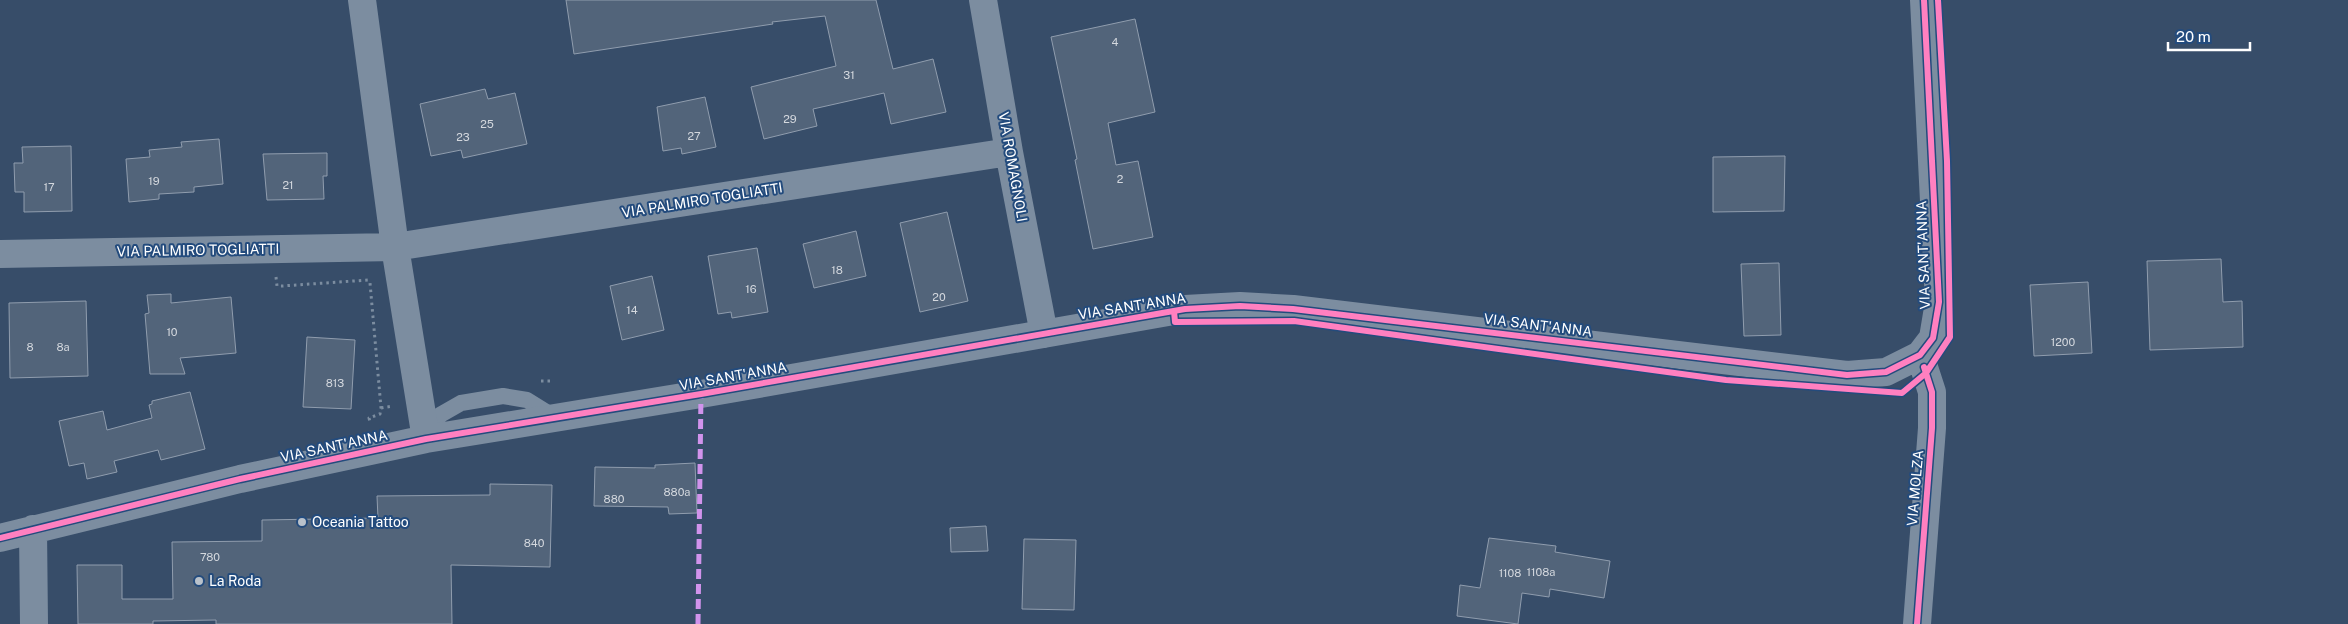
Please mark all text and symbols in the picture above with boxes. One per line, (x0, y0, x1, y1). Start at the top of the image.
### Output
scale bar (2168, 20, 2250, 52)
text: 20 m (2176, 28, 2211, 45)
house number: 4 (1112, 36, 1119, 48)
house number: 31 (843, 69, 855, 81)
street label: VIA ROMAGNOLI (995, 111, 1031, 223)
house number: 29 (783, 113, 797, 125)
house number: 25 (480, 118, 494, 130)
house number: 27 (687, 130, 701, 142)
house number: 23 (456, 131, 470, 143)
house number: 2 (1117, 173, 1124, 185)
house number: 19 (148, 175, 160, 187)
house number: 21 (282, 179, 294, 191)
street label: VIA PALMIRO TOGLIATTI (620, 179, 784, 221)
house number: 17 (43, 181, 55, 193)
street label: VIA SANT'ANNA (1913, 200, 1933, 310)
street label: VIA PALMIRO TOGLIATTI (117, 241, 279, 259)
house number: 18 (831, 264, 843, 276)
house number: 16 (745, 283, 757, 295)
street label: VIA SANT'ANNA (1077, 290, 1187, 322)
house number: 20 (932, 291, 946, 303)
house number: 14 (626, 304, 638, 316)
street label: VIA SANT'ANNA (1483, 310, 1593, 340)
house number: 10 (166, 326, 178, 338)
house number: 1200 (2051, 336, 2075, 348)
house number: 8 (26, 341, 34, 353)
house number: 8a (56, 341, 70, 353)
street label: VIA SANT'ANNA (678, 359, 788, 393)
house number: 813 (326, 377, 344, 389)
street label: VIA SANT'ANNA (279, 427, 389, 465)
street label: VIA MOLZA (1904, 449, 1926, 527)
house number: 880a (664, 486, 690, 498)
house number: 880 (604, 493, 625, 505)
place label: Oceania Tattoo (312, 514, 409, 530)
marker: Oceania Tattoo (296, 516, 308, 528)
house number: 840 (524, 537, 545, 549)
house number: 780 (200, 551, 220, 563)
house number: 1108a (1527, 566, 1555, 578)
house number: 1108 (1499, 567, 1521, 579)
place label: La Roda (209, 573, 261, 589)
marker: La Roda (193, 575, 205, 587)

